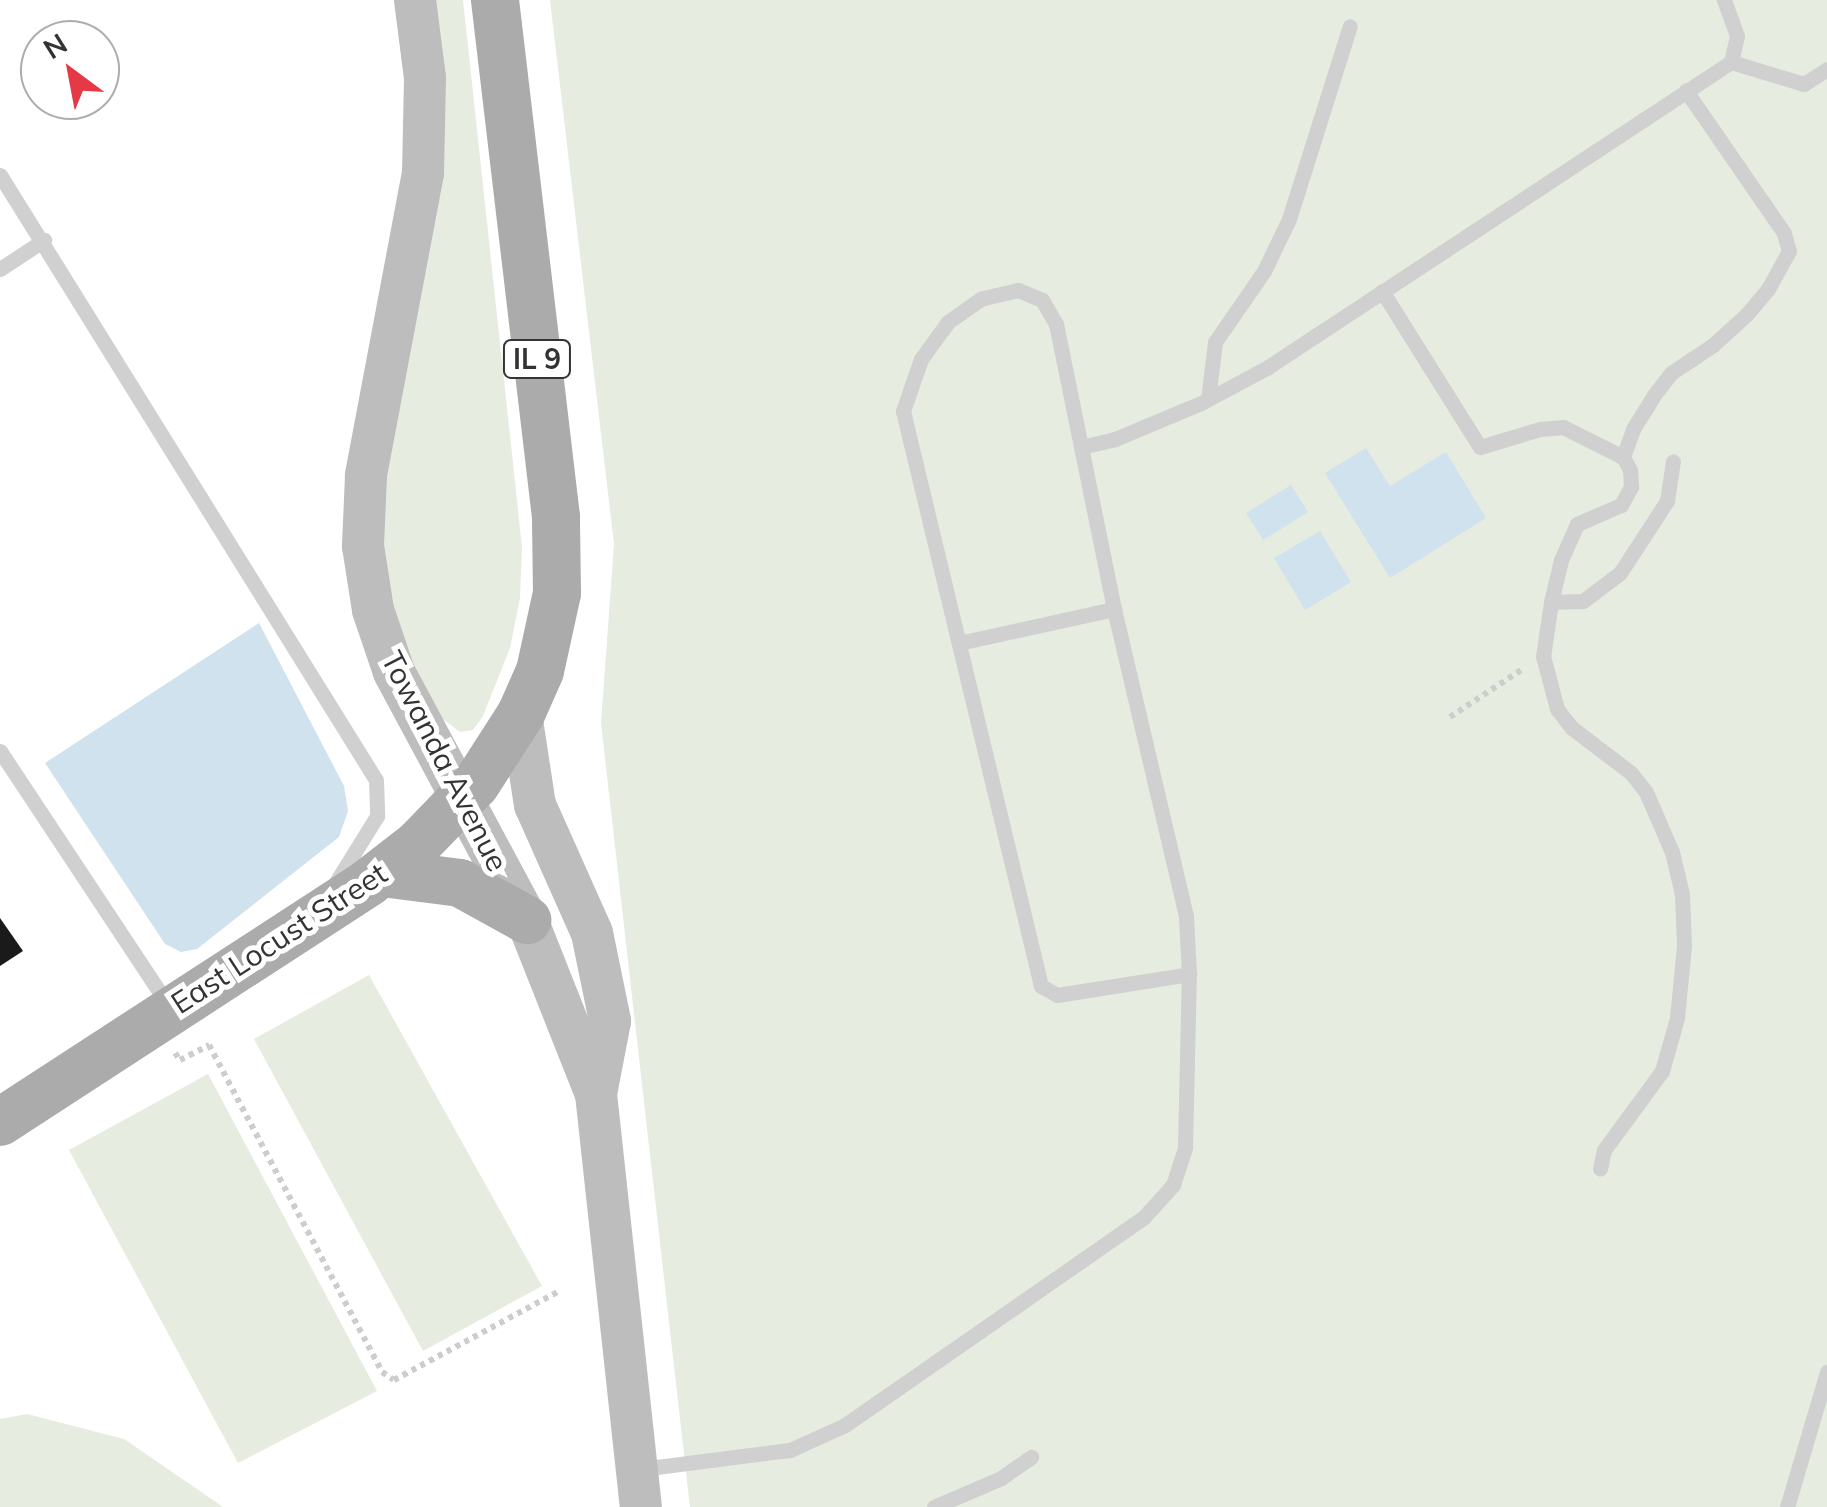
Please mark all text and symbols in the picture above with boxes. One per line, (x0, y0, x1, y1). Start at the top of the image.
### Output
north arrow (20, 20, 120, 120)
text: N (37, 25, 73, 66)
road number: IL 9 (502, 336, 572, 382)
street label: Towanda Avenue (374, 645, 516, 877)
street label: East Locust Street (164, 855, 394, 1021)

